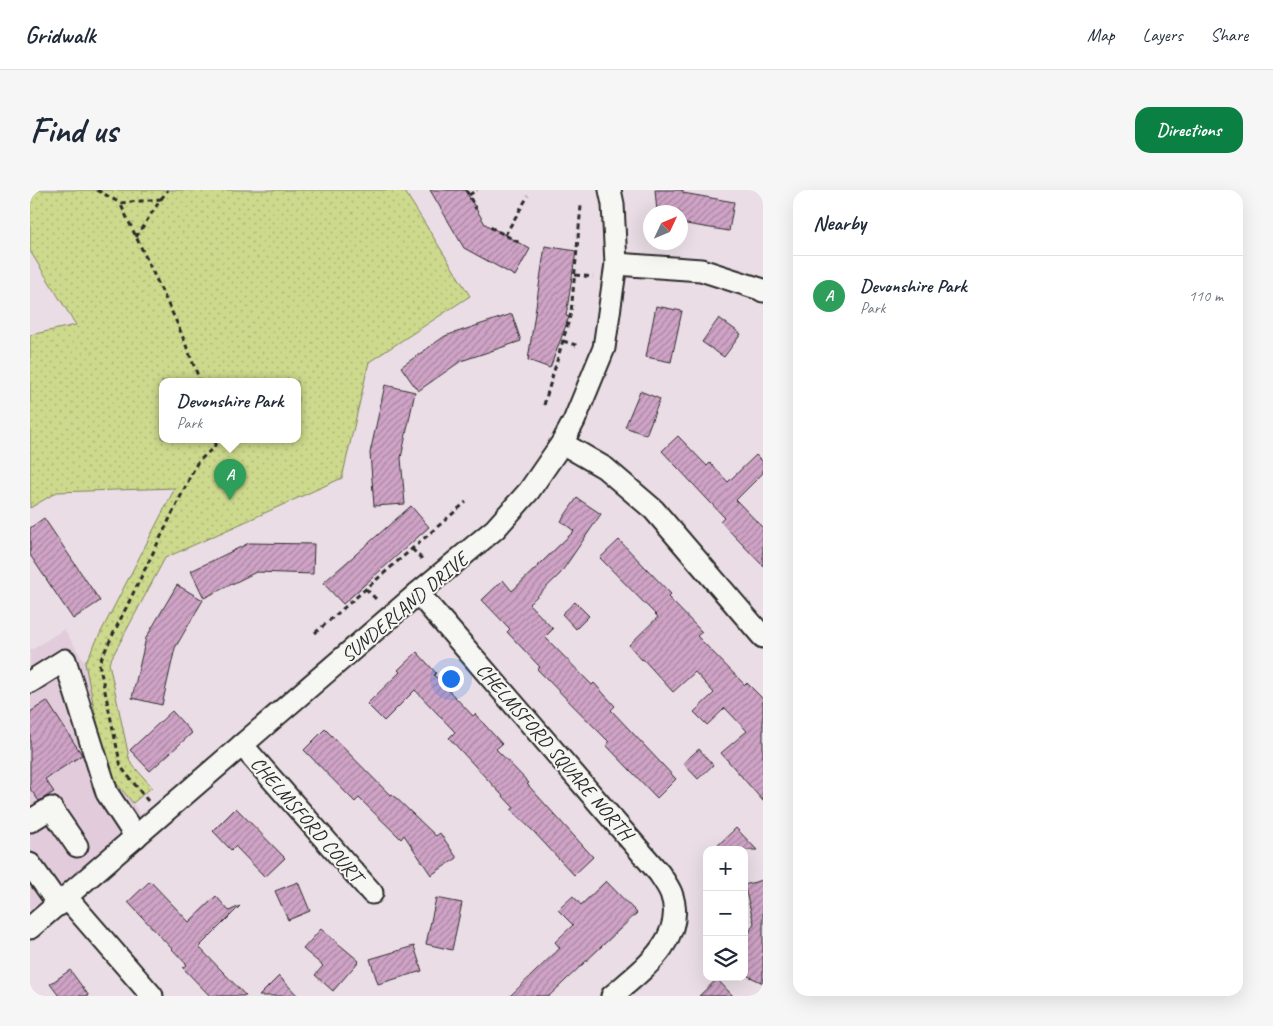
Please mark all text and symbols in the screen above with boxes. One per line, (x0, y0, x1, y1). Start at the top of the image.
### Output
text: Gridwalk (25, 20, 95, 50)
text: Map (1087, 24, 1115, 46)
text: Layers (1143, 24, 1182, 46)
text: Share (1210, 24, 1248, 46)
button: Directions (1135, 107, 1243, 153)
text: Find us (30, 108, 117, 153)
north arrow (643, 205, 688, 250)
text: Nearby (813, 210, 866, 236)
text: Devonshire Park (860, 274, 966, 298)
text: A (825, 286, 833, 306)
text: 110 m (1189, 286, 1223, 306)
text: Park (860, 298, 885, 318)
popup (159, 378, 301, 443)
text: Devonshire Park (177, 389, 283, 413)
text: Park (177, 413, 202, 433)
pin: A (214, 459, 246, 500)
street label: SUNDERLAND DRIVE (336, 545, 475, 668)
street label: CHELMSFORD SQUARE NORTH (471, 658, 641, 848)
your location (438, 666, 464, 692)
street label: CHELMSFORD COURT (245, 751, 371, 891)
map controls (703, 846, 748, 981)
button: + (703, 846, 748, 891)
button: − (703, 891, 748, 936)
button: layers (703, 936, 748, 981)

